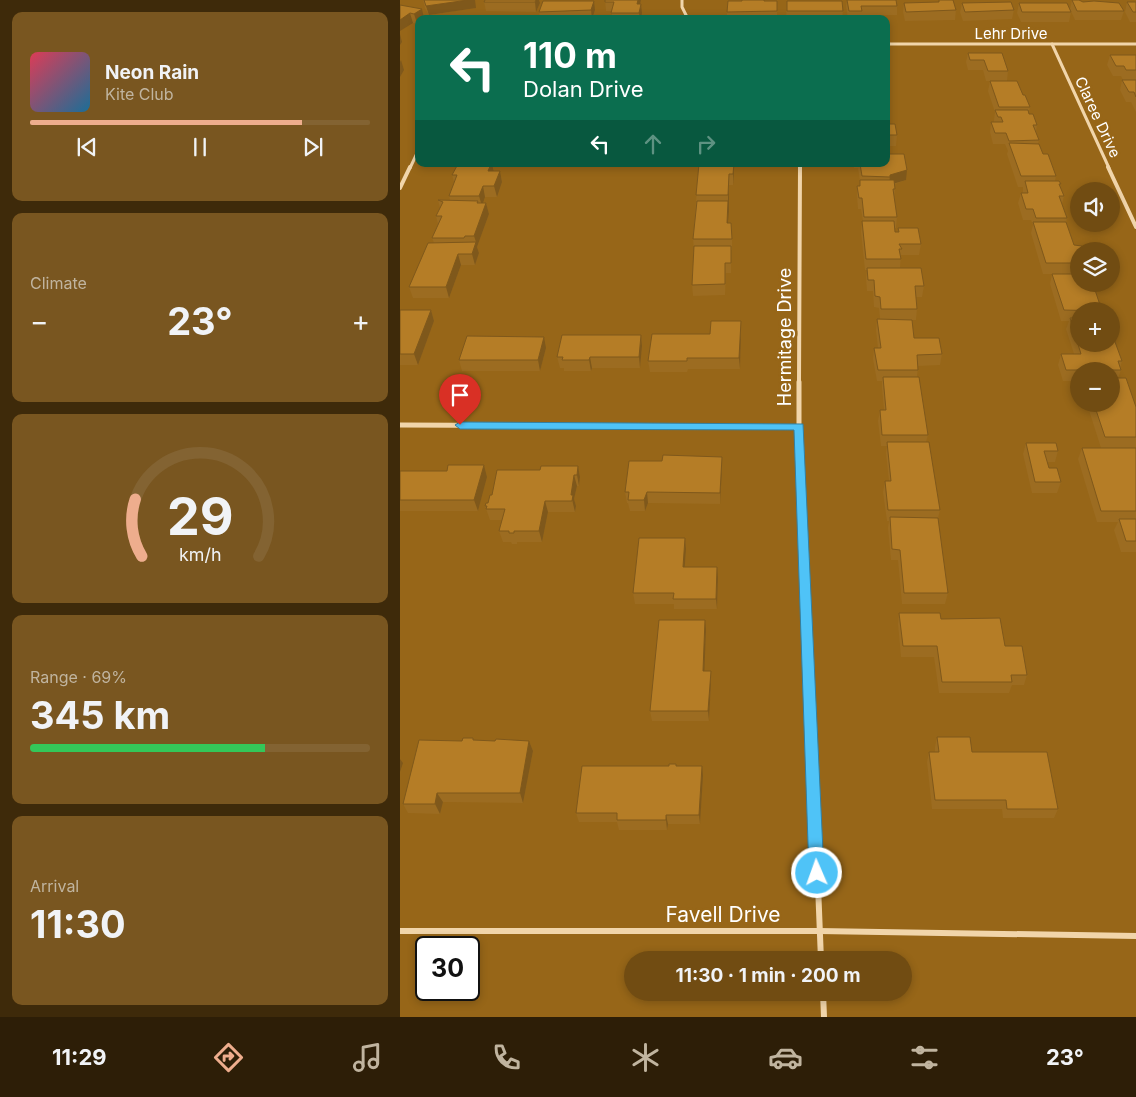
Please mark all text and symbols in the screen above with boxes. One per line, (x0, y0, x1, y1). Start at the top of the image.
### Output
street label: Lehr Drive (974, 24, 1048, 43)
text: 110 m (523, 34, 617, 76)
icon: left (440, 35, 505, 100)
text: Neon Rain (105, 61, 199, 84)
street label: Claree Drive (1071, 73, 1125, 161)
text: Dolan Drive (523, 76, 644, 102)
text: Kite Club (105, 84, 174, 104)
icon: left (586, 130, 614, 158)
icon: ahead (639, 130, 667, 158)
icon: right (692, 130, 720, 158)
icon: previous (73, 133, 101, 161)
icon: pause (186, 133, 214, 161)
icon: next (299, 133, 327, 161)
map controls (1070, 182, 1120, 412)
button: sound (1070, 182, 1120, 232)
button: layers (1070, 242, 1120, 292)
street label: Hermitage Drive (774, 268, 795, 406)
text: Climate (30, 273, 87, 293)
text: 23° (167, 298, 233, 344)
button: + (1070, 302, 1120, 352)
text: − (30, 304, 49, 338)
text: + (351, 304, 370, 338)
button: − (1070, 362, 1120, 412)
pin (439, 374, 481, 425)
icon: arrive (446, 381, 474, 409)
text: 29 (167, 485, 233, 548)
text: km/h (179, 544, 221, 565)
text: Range · 69% (30, 667, 127, 687)
text: 345 km (30, 692, 170, 738)
position arrow (790, 846, 842, 898)
text: Arrival (30, 876, 79, 896)
text: 11:30 (30, 901, 126, 947)
street label: Favell Drive (665, 902, 781, 927)
speed limit sign: 30 (415, 936, 480, 1001)
text: 11:30 · 1 min · 200 m (676, 964, 860, 987)
icon: directions (211, 1040, 246, 1075)
icon: music (350, 1040, 385, 1075)
icon: phone (489, 1040, 524, 1075)
icon: climate (628, 1040, 663, 1075)
icon: car (768, 1040, 803, 1075)
icon: filters (907, 1040, 942, 1075)
text: 11:29 (52, 1044, 107, 1070)
text: 23° (1046, 1044, 1084, 1070)

